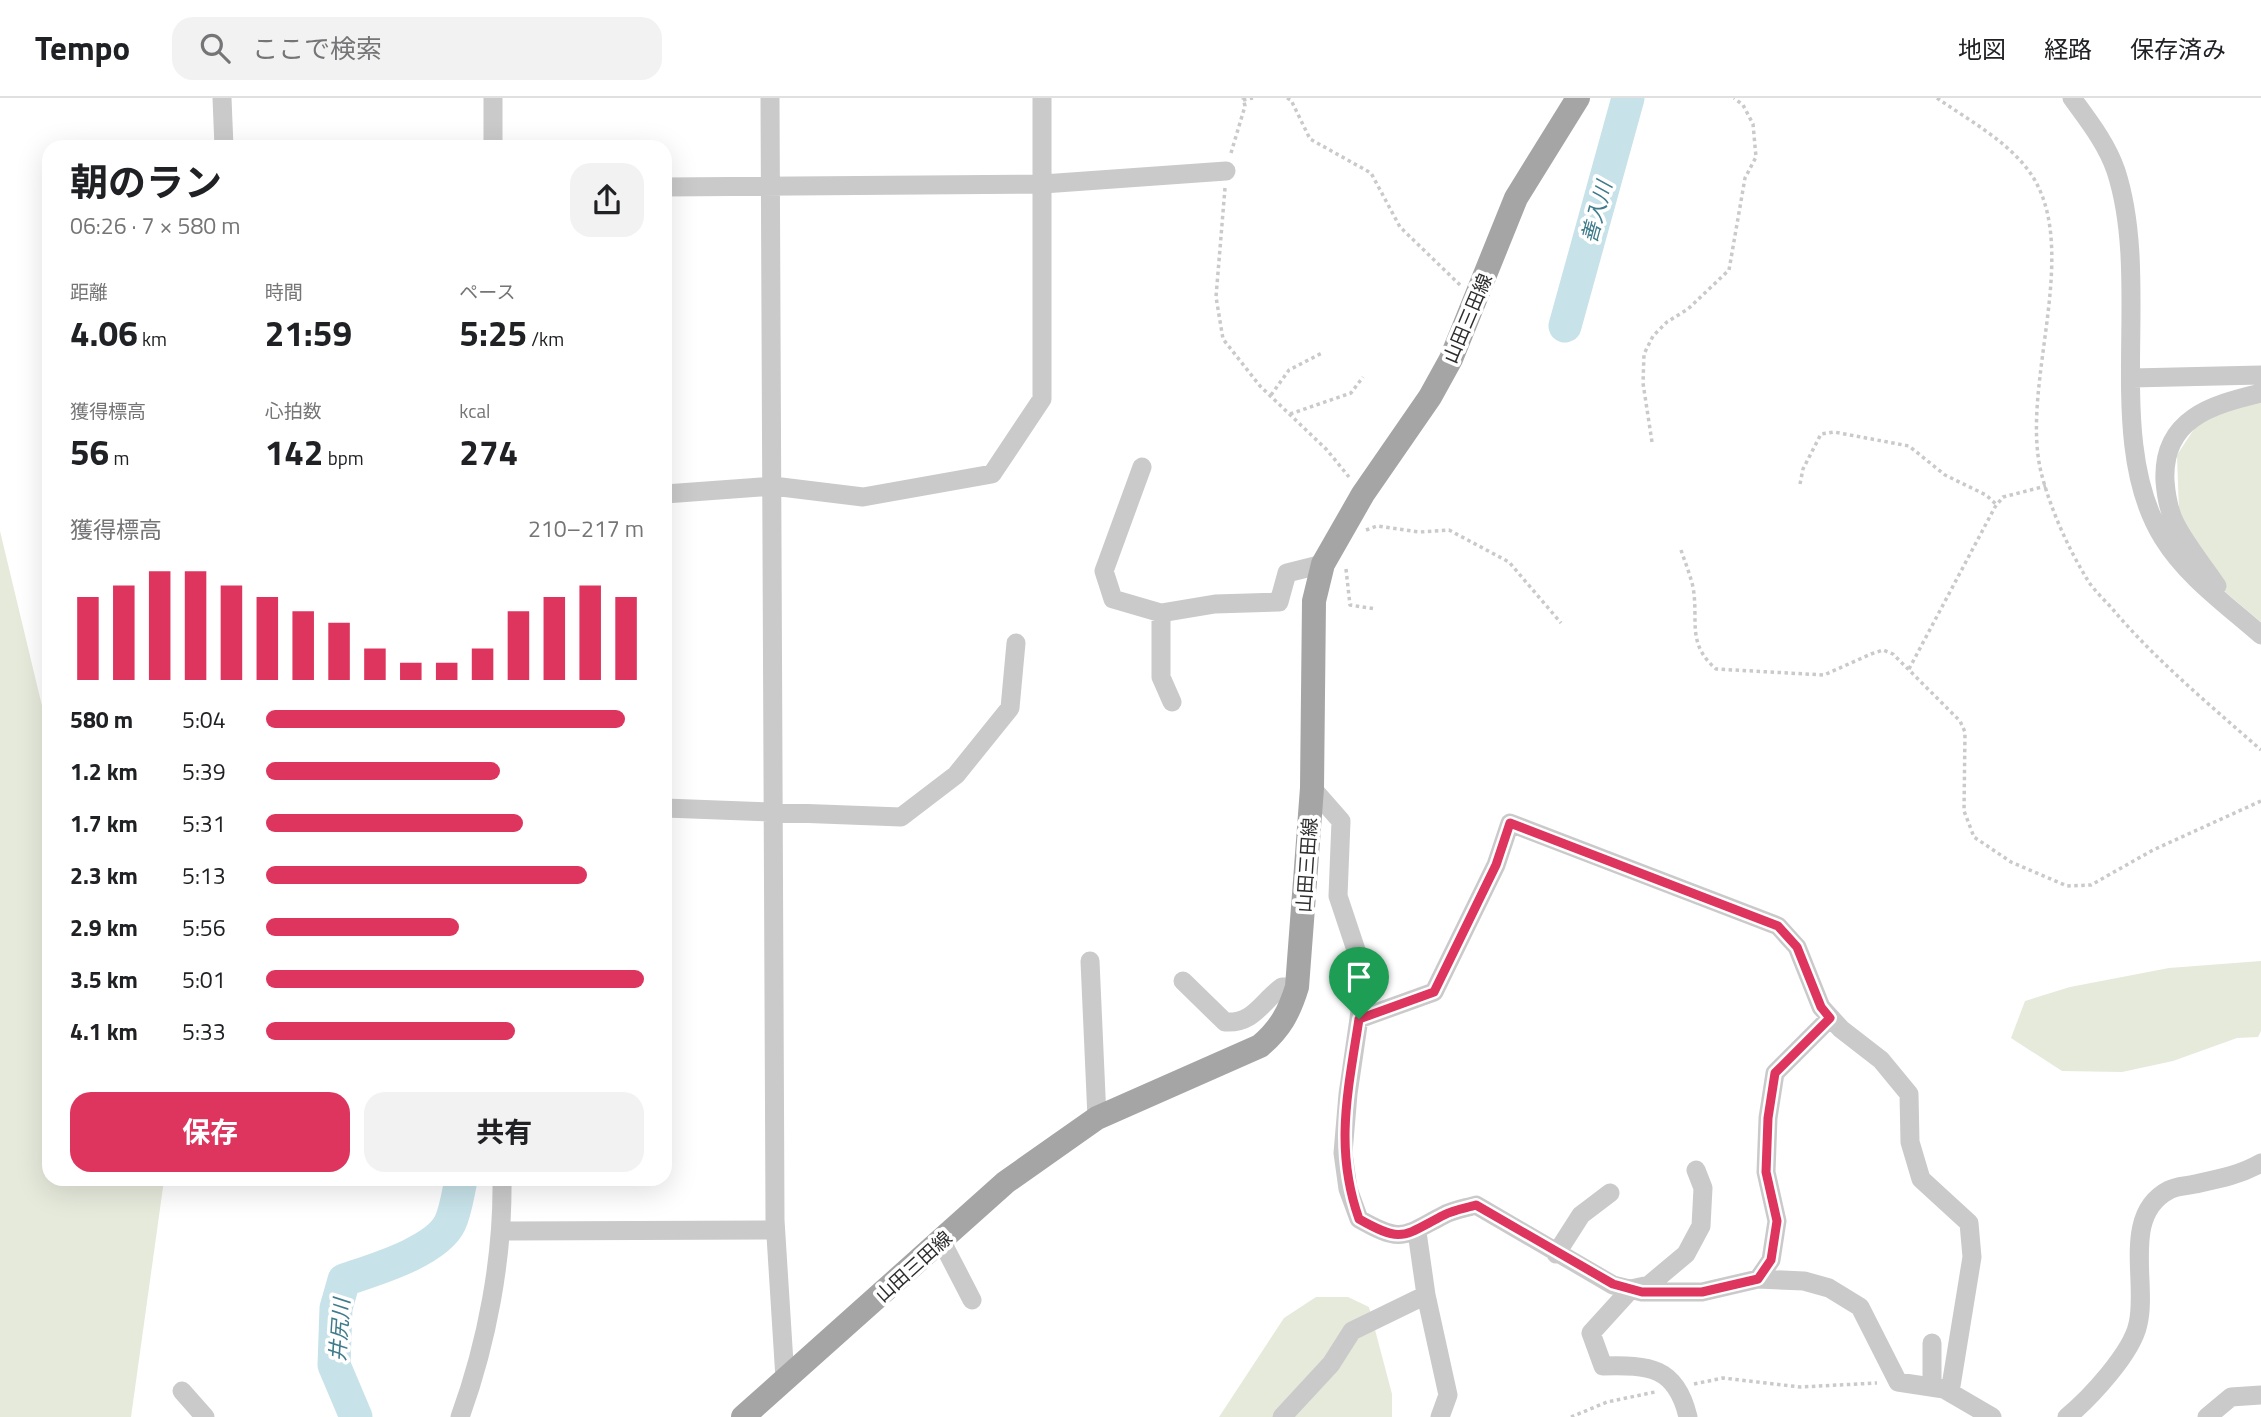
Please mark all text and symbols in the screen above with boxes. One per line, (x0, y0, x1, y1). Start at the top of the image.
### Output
search box (172, 17, 662, 80)
text: Tempo (35, 23, 130, 73)
icon: search (196, 29, 234, 67)
text: ここで検索 (252, 29, 382, 68)
text: 地図 (1958, 31, 2006, 67)
text: 経路 (2044, 31, 2092, 67)
text: 保存済み (2130, 31, 2226, 67)
text: 朝のラン (70, 153, 222, 211)
button: share (570, 163, 644, 237)
water label: 善入川 (1572, 176, 1620, 247)
text: 06:26 · 7 × 580 m (70, 208, 240, 243)
street label: 山田三田線 (1435, 269, 1499, 367)
text: 距離 (70, 277, 108, 306)
text: 時間 (265, 277, 303, 306)
text: ペース (459, 277, 515, 306)
text: 4.06 (70, 306, 138, 360)
text: 21:59 (265, 306, 352, 360)
text: 5:25 (459, 306, 527, 360)
text: km (138, 324, 167, 353)
text: /km (527, 324, 564, 353)
text: 獲得標高 (70, 396, 146, 425)
text: 心拍数 (265, 396, 322, 425)
text: kcal (459, 396, 490, 425)
text: 56 (70, 425, 109, 479)
text: 142 (265, 425, 323, 479)
text: 274 (459, 425, 518, 479)
text: m (109, 443, 129, 472)
text: bpm (323, 443, 364, 472)
text: 210–217 m (528, 511, 644, 546)
text: 獲得標高 (70, 512, 162, 547)
text: 580 m (70, 702, 133, 737)
text: 5:04 (182, 702, 226, 737)
text: 1.2 km (70, 754, 138, 789)
text: 5:39 (182, 754, 226, 789)
text: 1.7 km (70, 806, 138, 841)
text: 5:31 (182, 806, 226, 841)
street label: 山田三田線 (1288, 817, 1324, 913)
text: 2.3 km (70, 858, 138, 893)
text: 5:13 (182, 858, 226, 893)
text: 2.9 km (70, 910, 138, 945)
text: 5:56 (182, 910, 226, 945)
pin (1329, 947, 1389, 1019)
icon: arrive (1340, 958, 1378, 996)
text: 3.5 km (70, 962, 138, 997)
text: 5:01 (182, 962, 226, 997)
text: 4.1 km (70, 1014, 138, 1049)
text: 5:33 (182, 1014, 226, 1049)
button: 保存 (70, 1092, 350, 1172)
button: 共有 (364, 1092, 644, 1172)
street label: 山田三田線 (868, 1223, 958, 1309)
water label: 井尻川 (321, 1295, 357, 1363)

